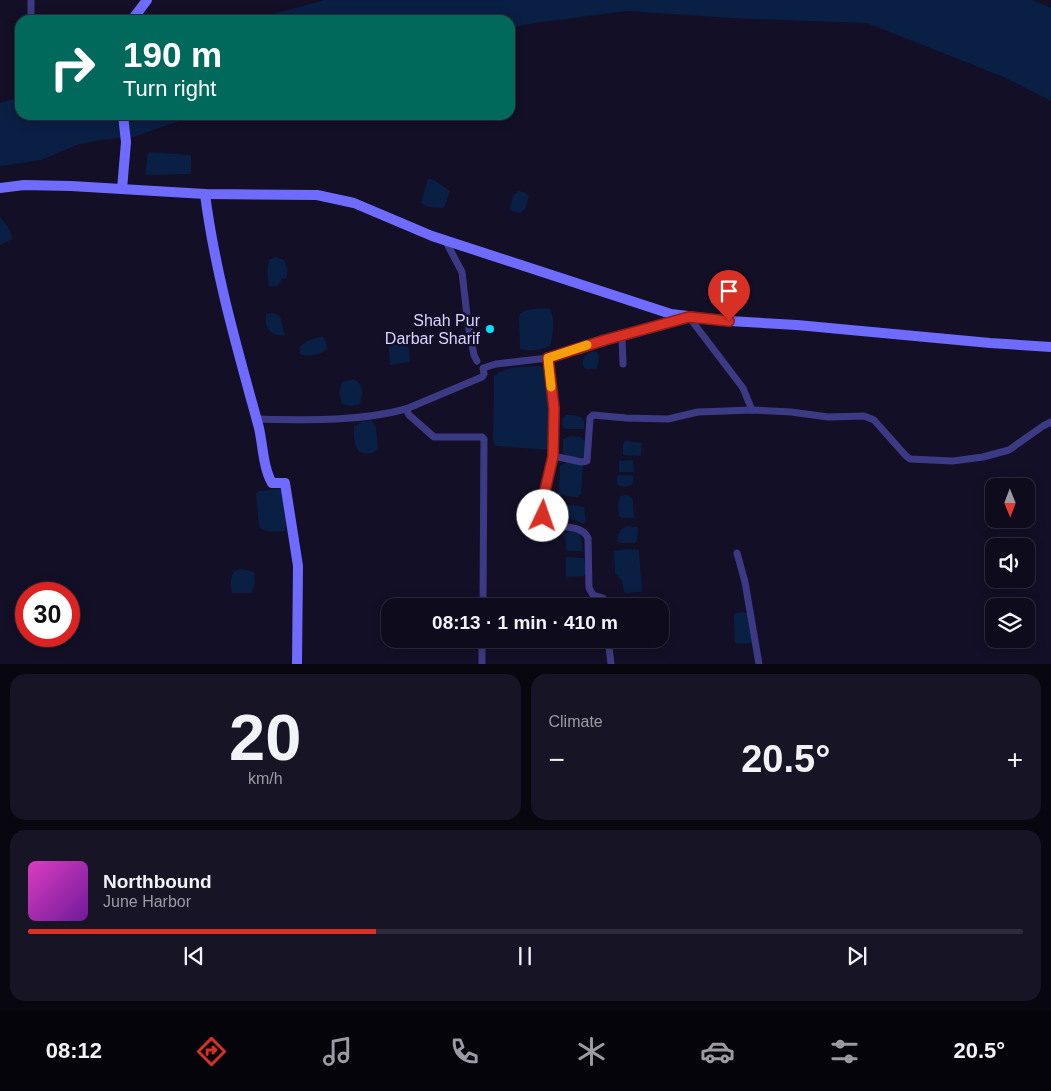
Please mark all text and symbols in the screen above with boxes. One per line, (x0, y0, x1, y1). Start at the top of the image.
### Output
icon: right (40, 35, 105, 100)
text: 190 m (123, 35, 222, 74)
text: Turn right (123, 76, 216, 101)
pin (708, 270, 750, 321)
icon: arrive (715, 277, 743, 305)
place label: Shah Pur Darbar Sharif (385, 312, 481, 347)
marker: Shah Pur Darbar Sharif (484, 323, 496, 335)
north arrow (985, 478, 1035, 528)
map controls (985, 478, 1035, 648)
position arrow (516, 489, 568, 541)
button: sound (985, 538, 1035, 588)
speed limit sign: 30 (15, 582, 80, 647)
button: layers (985, 598, 1035, 648)
text: 08:13 · 1 min · 410 m (432, 612, 618, 633)
text: 20 (229, 701, 301, 774)
text: Climate (549, 713, 603, 730)
text: 20.5° (741, 738, 830, 780)
text: − (549, 744, 565, 775)
text: + (1007, 744, 1023, 775)
text: km/h (248, 770, 283, 787)
text: Northbound (103, 871, 212, 892)
text: June Harbor (103, 893, 191, 910)
icon: previous (180, 942, 208, 970)
icon: pause (511, 942, 539, 970)
icon: next (843, 942, 871, 970)
icon: directions (194, 1034, 229, 1069)
icon: music (320, 1034, 355, 1069)
icon: phone (447, 1034, 482, 1069)
icon: climate (574, 1034, 609, 1069)
icon: car (700, 1034, 735, 1069)
icon: filters (827, 1034, 862, 1069)
text: 08:12 (46, 1038, 102, 1063)
text: 20.5° (953, 1038, 1005, 1063)

